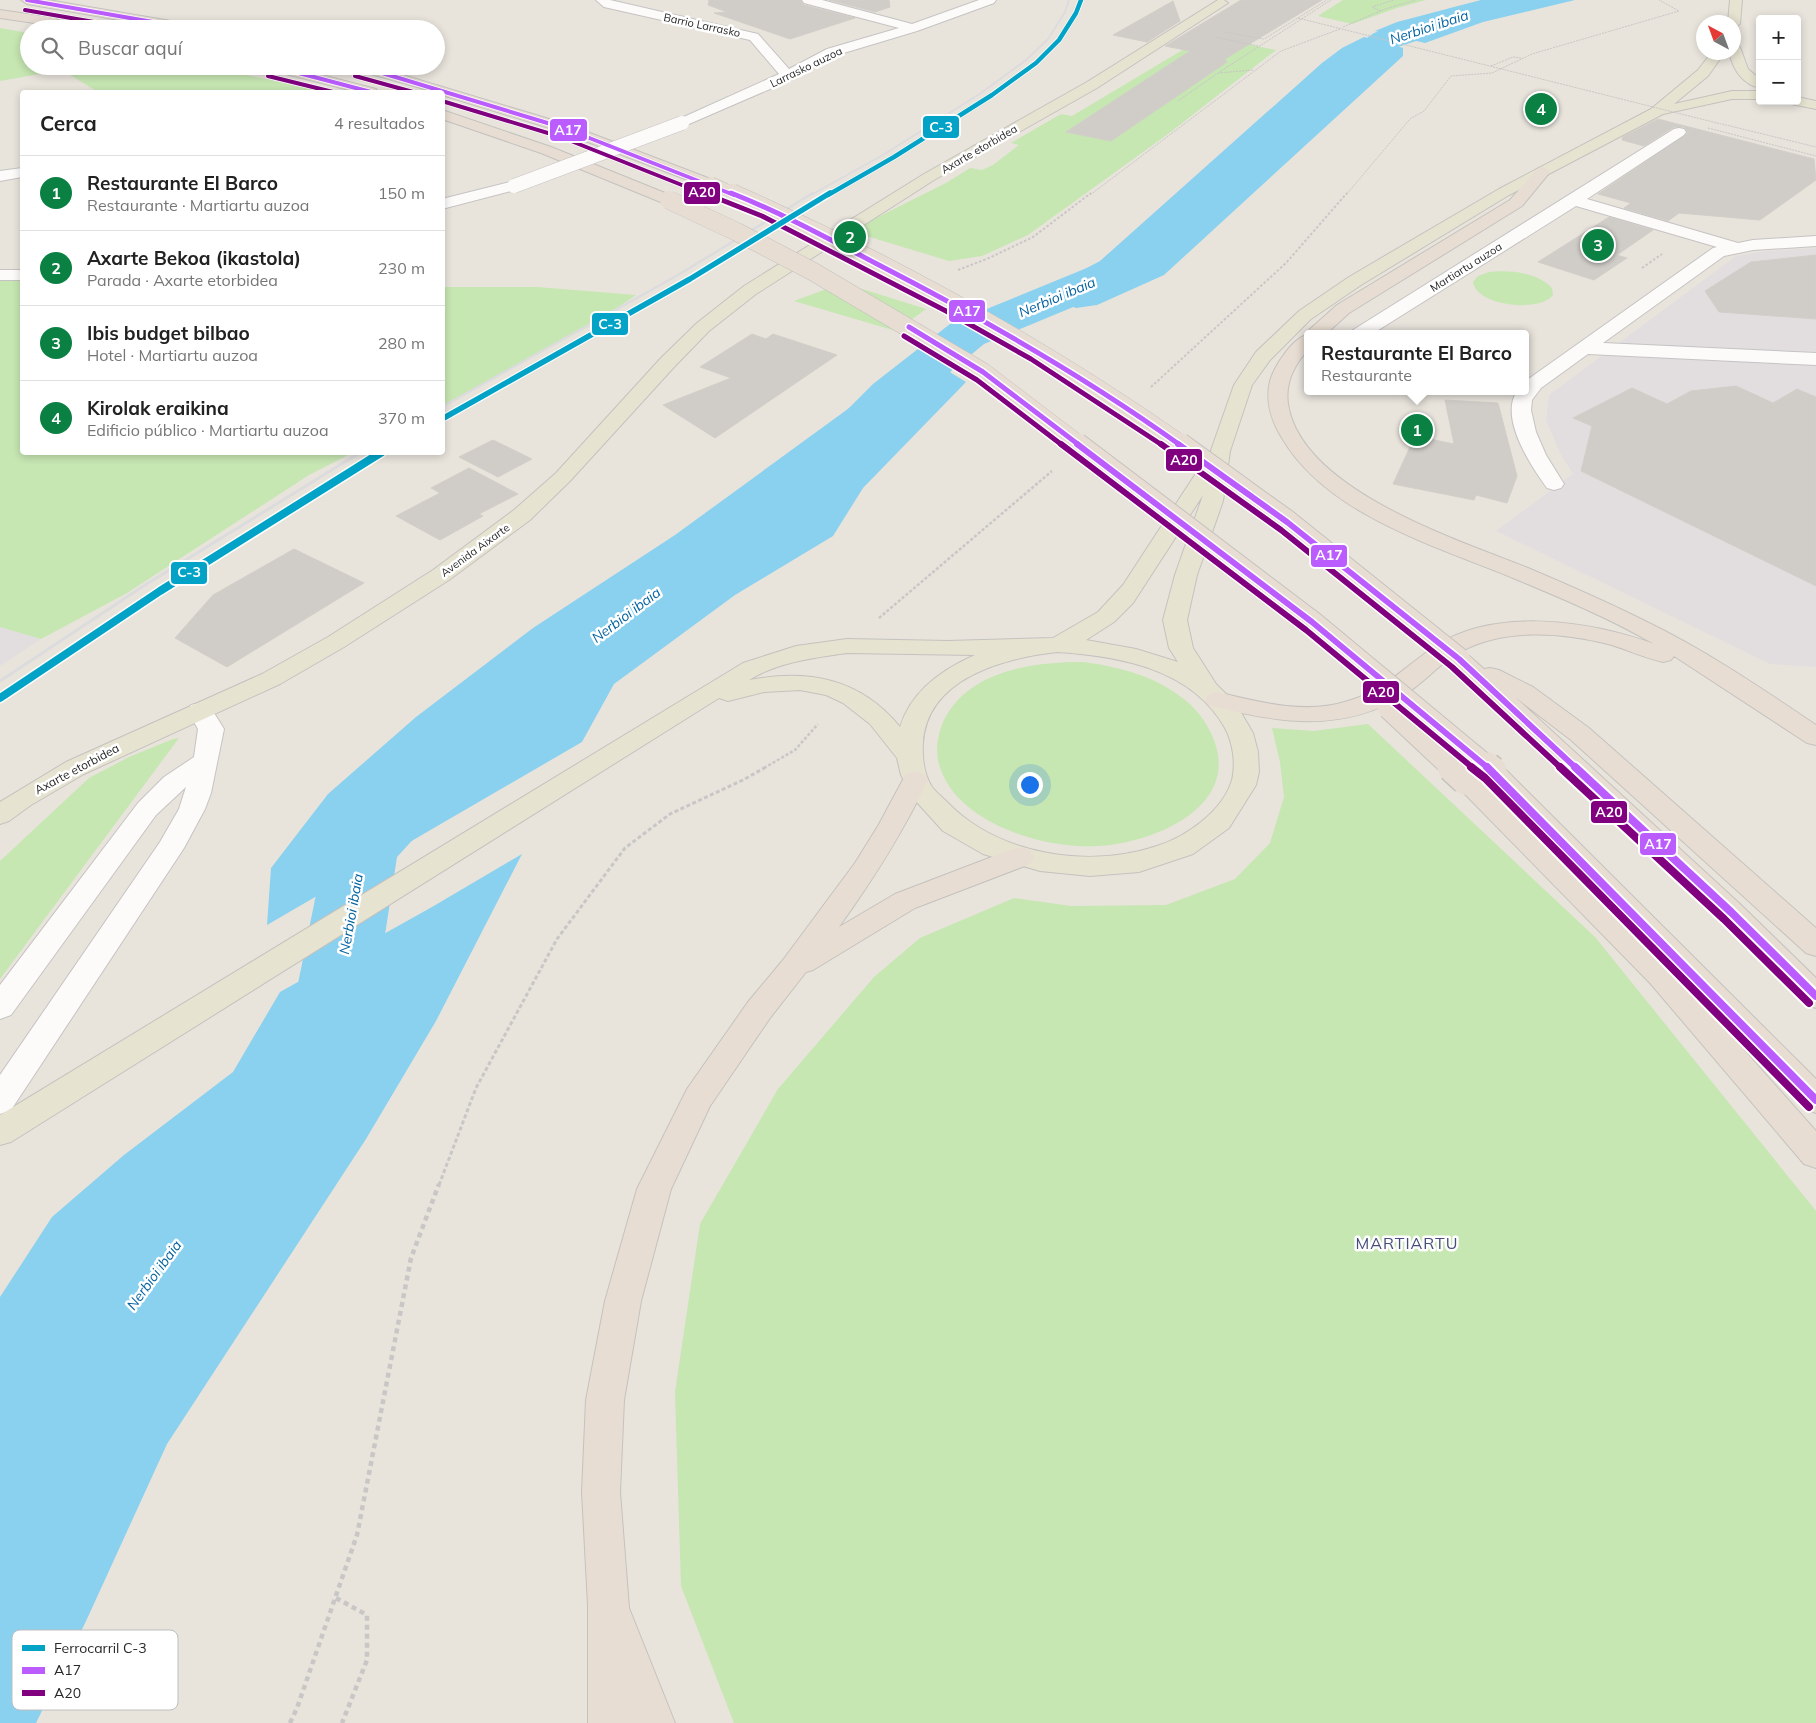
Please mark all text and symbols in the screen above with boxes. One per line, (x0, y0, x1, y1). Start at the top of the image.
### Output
water label: Nerbioi ibaia (1387, 6, 1471, 48)
street label: Barrio Larrasko (662, 10, 742, 40)
north arrow (1696, 15, 1741, 60)
map controls (1756, 15, 1801, 105)
button: + (1756, 15, 1801, 60)
search box (20, 20, 445, 75)
icon: search (38, 34, 66, 62)
text: Buscar aquí (78, 36, 182, 60)
street label: Larrasko auzoa (768, 43, 844, 91)
button: − (1756, 60, 1801, 105)
pin: 4 (1525, 90, 1557, 128)
text: Cerca (40, 110, 97, 136)
text: 4 resultados (334, 113, 425, 133)
line badge: C-3 (922, 115, 960, 139)
line badge: A17 (549, 118, 588, 142)
text: C-3 (929, 118, 953, 136)
text: A17 (554, 121, 582, 139)
street label: Axarte etorbidea (938, 122, 1020, 176)
text: Restaurante El Barco (87, 171, 278, 195)
line badge: A20 (683, 181, 721, 205)
text: 1 (51, 183, 61, 203)
text: 150 m (378, 183, 425, 203)
text: A20 (688, 183, 716, 201)
text: Restaurante · Martiartu auzoa (87, 195, 309, 215)
pin: 2 (834, 218, 866, 256)
pin: 3 (1582, 226, 1614, 264)
street label: Martiartu auzoa (1427, 239, 1505, 295)
text: Axarte Bekoa (ikastola) (87, 246, 301, 270)
text: 2 (51, 258, 61, 278)
text: 230 m (378, 258, 425, 278)
text: Parada · Axarte etorbidea (87, 270, 278, 290)
water label: Nerbioi ibaia (1016, 273, 1098, 321)
line badge: A17 (948, 299, 986, 323)
text: A17 (953, 302, 981, 320)
line badge: C-3 (591, 312, 629, 336)
text: C-3 (598, 315, 622, 333)
text: Ibis budget bilbao (87, 321, 250, 345)
popup (1304, 330, 1529, 395)
text: 3 (51, 333, 61, 353)
text: 280 m (378, 333, 425, 353)
text: Restaurante El Barco (1321, 341, 1512, 365)
text: Hotel · Martiartu auzoa (87, 345, 258, 365)
text: Restaurante (1321, 365, 1412, 385)
text: Kirolak eraikina (87, 396, 229, 420)
text: 4 (51, 408, 61, 428)
text: 370 m (378, 408, 425, 428)
pin: 1 (1401, 411, 1433, 449)
text: Edificio público · Martiartu auzoa (87, 420, 329, 440)
line badge: A20 (1165, 448, 1203, 472)
text: A20 (1170, 451, 1198, 469)
street label: Avenida Aixarte (438, 520, 512, 580)
line badge: A17 (1310, 544, 1348, 568)
text: A17 (1315, 546, 1343, 564)
line badge: C-3 (170, 561, 208, 585)
text: C-3 (177, 563, 201, 581)
water label: Nerbioi ibaia (588, 583, 664, 647)
line badge: A20 (1362, 680, 1400, 704)
text: A20 (1367, 683, 1395, 701)
street label: Axarte etorbidea (32, 740, 122, 797)
your location (1017, 772, 1043, 798)
line badge: A20 (1590, 800, 1628, 824)
text: A20 (1595, 803, 1623, 821)
line badge: A17 (1639, 832, 1677, 856)
text: A17 (1644, 835, 1672, 853)
water label: Nerbioi ibaia (335, 872, 367, 956)
district label: MARTIARTU (1356, 1233, 1458, 1253)
water label: Nerbioi ibaia (123, 1237, 185, 1313)
legend (12, 1630, 178, 1710)
text: Ferrocarril C-3 (54, 1639, 147, 1657)
text: A17 (54, 1661, 81, 1679)
text: A20 (54, 1684, 81, 1702)

